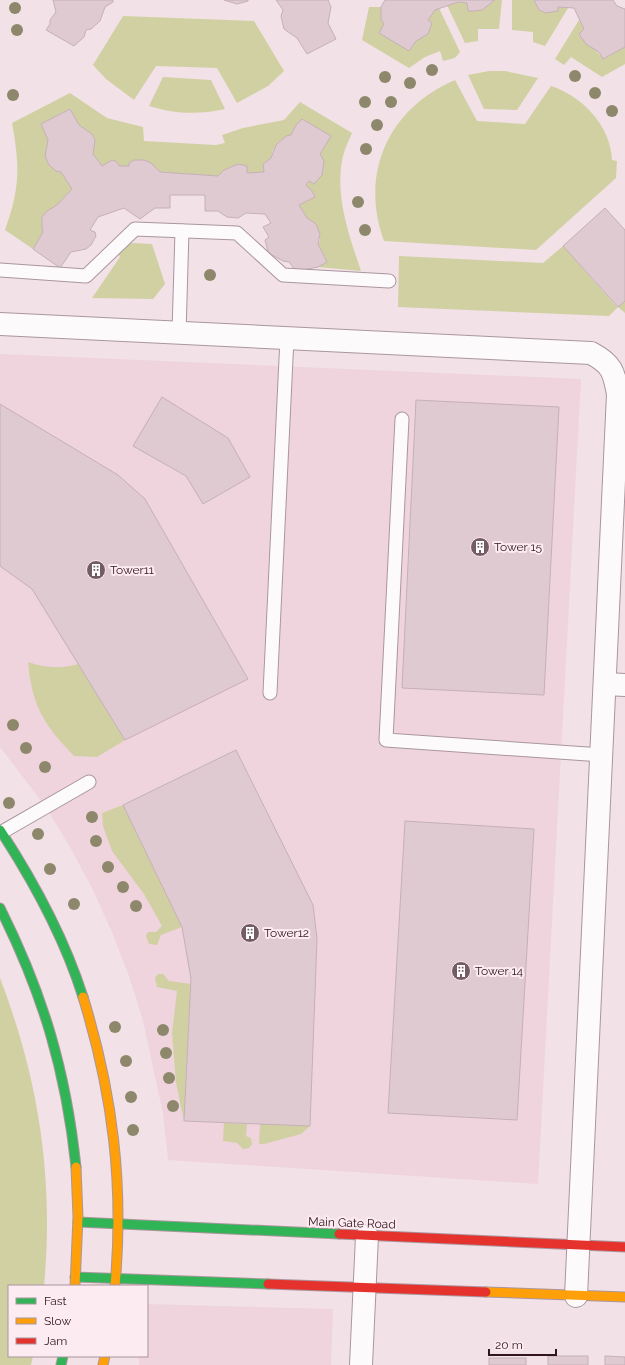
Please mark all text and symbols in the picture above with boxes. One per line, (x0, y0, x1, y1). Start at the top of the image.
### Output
building icon: Tower 15 (469, 536, 491, 558)
place label: Tower 15 (494, 540, 543, 554)
building icon: Tower11 (85, 559, 107, 581)
place label: Tower11 (110, 563, 154, 577)
building icon: Tower12 (239, 922, 261, 944)
place label: Tower12 (264, 926, 309, 940)
building icon: Tower 14 (450, 960, 472, 982)
place label: Tower 14 (475, 964, 524, 978)
street label: Main Gate Road (308, 1214, 396, 1232)
legend (8, 1285, 148, 1357)
text: Fast (44, 1294, 67, 1308)
text: Slow (44, 1314, 71, 1328)
scale bar (489, 1331, 556, 1357)
text: Jam (44, 1334, 67, 1348)
text: 20 m (495, 1338, 523, 1352)

